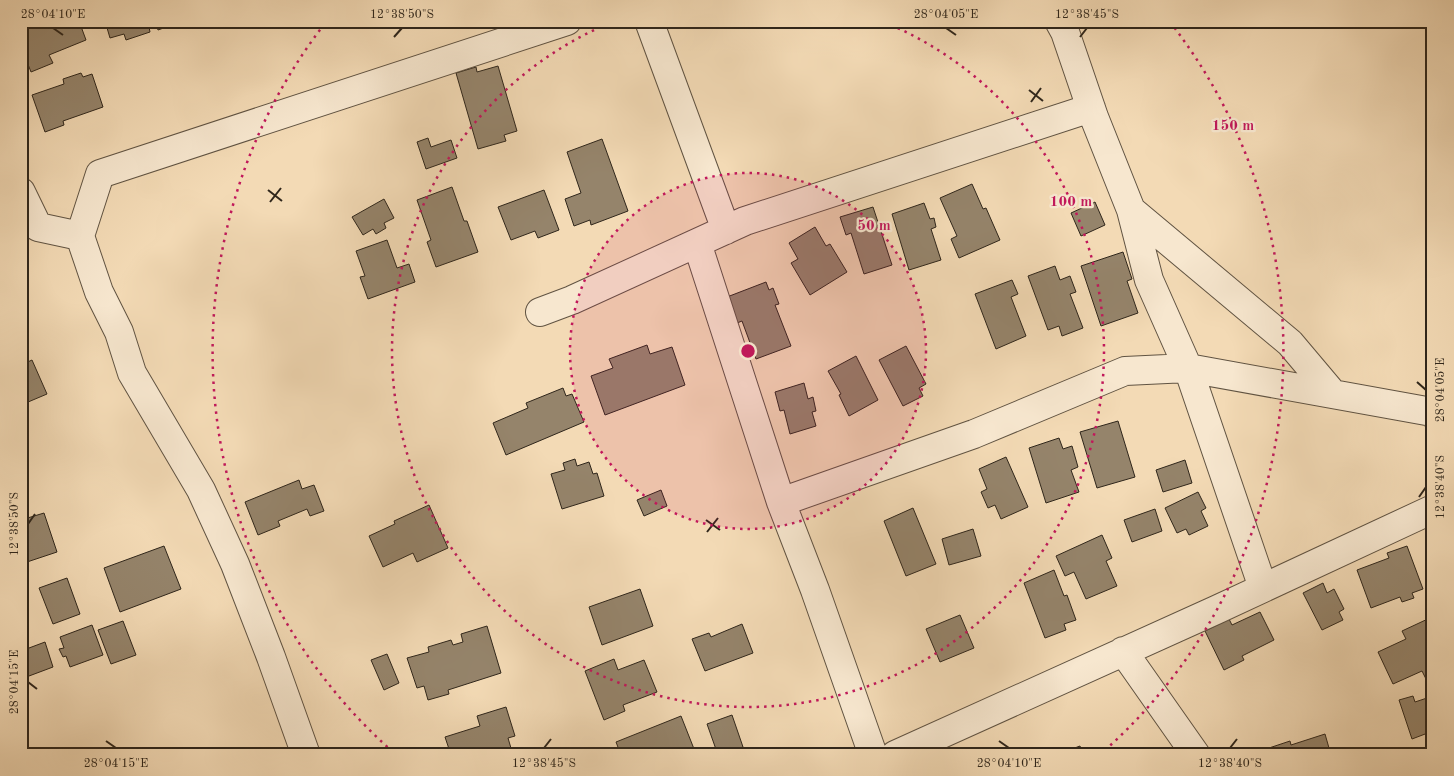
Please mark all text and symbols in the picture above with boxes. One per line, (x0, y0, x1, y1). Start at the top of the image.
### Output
text: 12°38'50"S (370, 8, 434, 21)
text: 28°04'05"E (914, 8, 978, 21)
text: 12°38'45"S (1055, 8, 1119, 21)
text: 28°04'10"E (21, 9, 85, 21)
text: 150 m (1212, 119, 1254, 134)
text: 100 m (1050, 195, 1092, 210)
text: 50 m (857, 219, 891, 234)
centre of rings (739, 342, 757, 360)
text: 28°04'05"E (1434, 358, 1447, 422)
text: 12°38'40"S (1435, 455, 1447, 519)
text: 12°38'50"S (8, 492, 21, 556)
text: 28°04'15"E (8, 650, 21, 714)
text: 28°04'15"E (84, 757, 148, 770)
text: 12°38'45"S (512, 757, 576, 770)
text: 28°04'10"E (977, 758, 1041, 770)
text: 12°38'40"S (1198, 758, 1262, 770)

